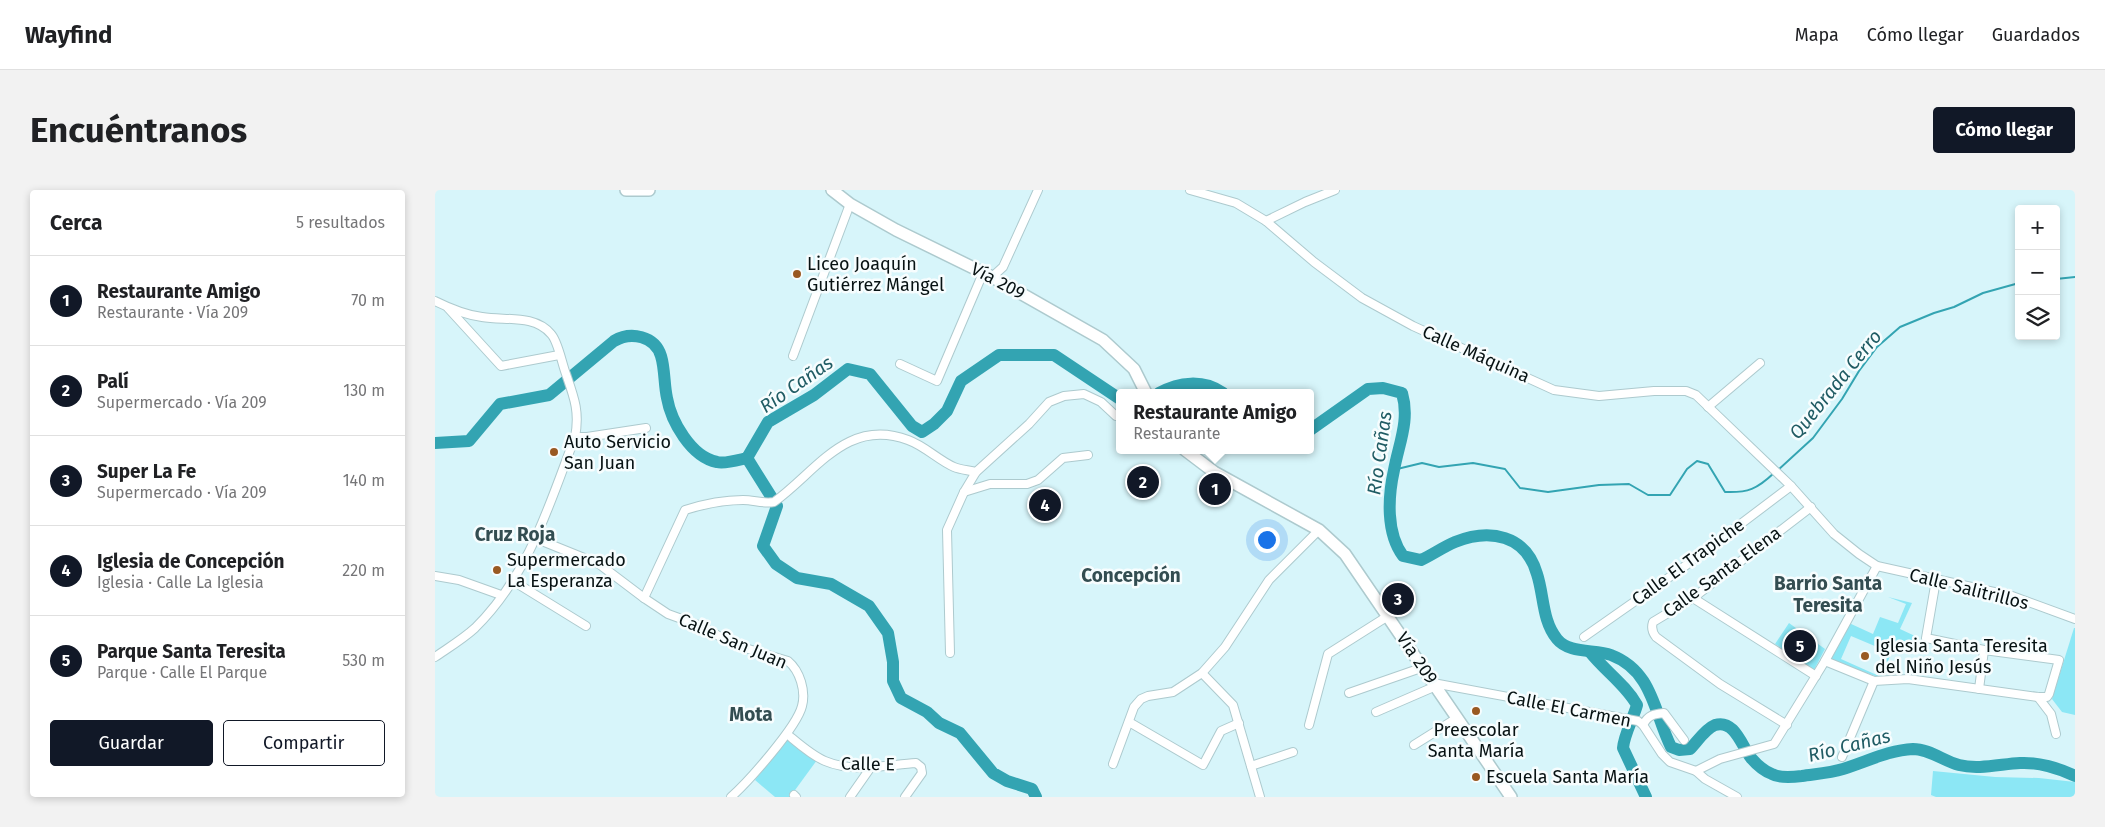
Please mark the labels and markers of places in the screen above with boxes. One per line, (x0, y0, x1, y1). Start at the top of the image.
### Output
place label: Liceo Joaquín Gutiérrez Mángel (807, 253, 944, 296)
marker: Liceo Joaquín Gutiérrez Mángel (791, 268, 803, 280)
place label: Auto Servicio San Juan (564, 431, 671, 474)
marker: Auto Servicio San Juan (548, 446, 560, 458)
pin: 2 (1127, 463, 1159, 501)
pin: 1 (1199, 470, 1231, 508)
pin: 4 (1029, 486, 1061, 524)
place label: Supermercado La Esperanza (507, 549, 626, 592)
marker: Supermercado La Esperanza (491, 564, 503, 576)
pin: 3 (1382, 580, 1414, 618)
pin: 5 (1784, 627, 1816, 665)
place label: Iglesia Santa Teresita del Niño Jesús (1875, 635, 2048, 678)
marker: Iglesia Santa Teresita del Niño Jesús (1859, 650, 1871, 662)
marker: Preescolar Santa María (1470, 705, 1482, 717)
place label: Preescolar Santa María (1428, 719, 1524, 762)
place label: Escuela Santa María (1486, 766, 1649, 788)
marker: Escuela Santa María (1470, 771, 1482, 783)

